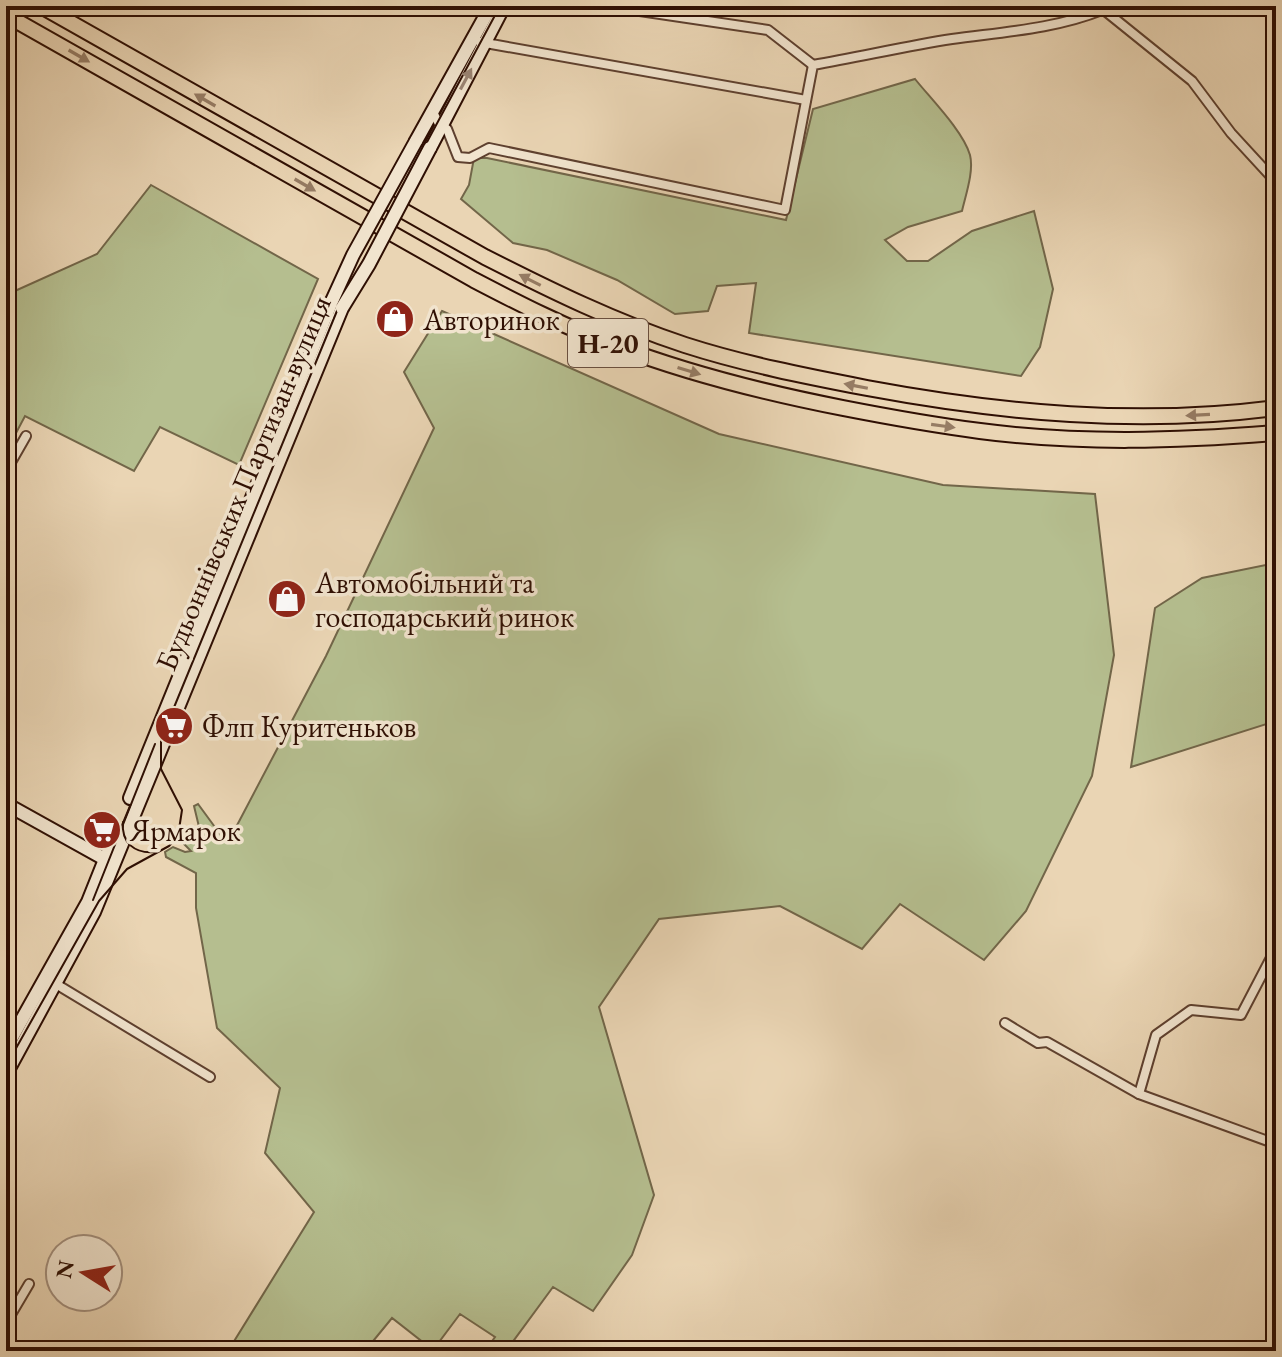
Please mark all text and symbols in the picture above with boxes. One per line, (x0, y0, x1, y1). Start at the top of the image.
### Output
one-way arrow (68, 49, 91, 63)
one-way arrow (459, 67, 472, 90)
one-way arrow (194, 93, 216, 107)
one-way arrow (294, 178, 317, 192)
one-way arrow (519, 274, 542, 287)
street label: Будьоннівських Партизан вулиця (146, 290, 340, 676)
shop icon: Авторинок (374, 298, 416, 340)
place label: Авторинок (422, 300, 560, 339)
road number: Н-20 (568, 319, 648, 367)
one-way arrow (678, 365, 702, 378)
one-way arrow (844, 379, 869, 391)
one-way arrow (1185, 408, 1210, 421)
one-way arrow (931, 420, 956, 433)
place label: Автомобільний та господарський ринок (314, 563, 574, 636)
shop icon: Автомобільний та господарський ринок (266, 578, 308, 620)
supermarket icon: Флп Куритеньков (153, 705, 195, 747)
place label: Флп Куритеньков (202, 707, 416, 746)
supermarket icon: Ярмарок (81, 809, 123, 851)
place label: Ярмарок (129, 811, 241, 850)
north arrow (44, 1233, 124, 1313)
text: N (49, 1258, 81, 1281)

